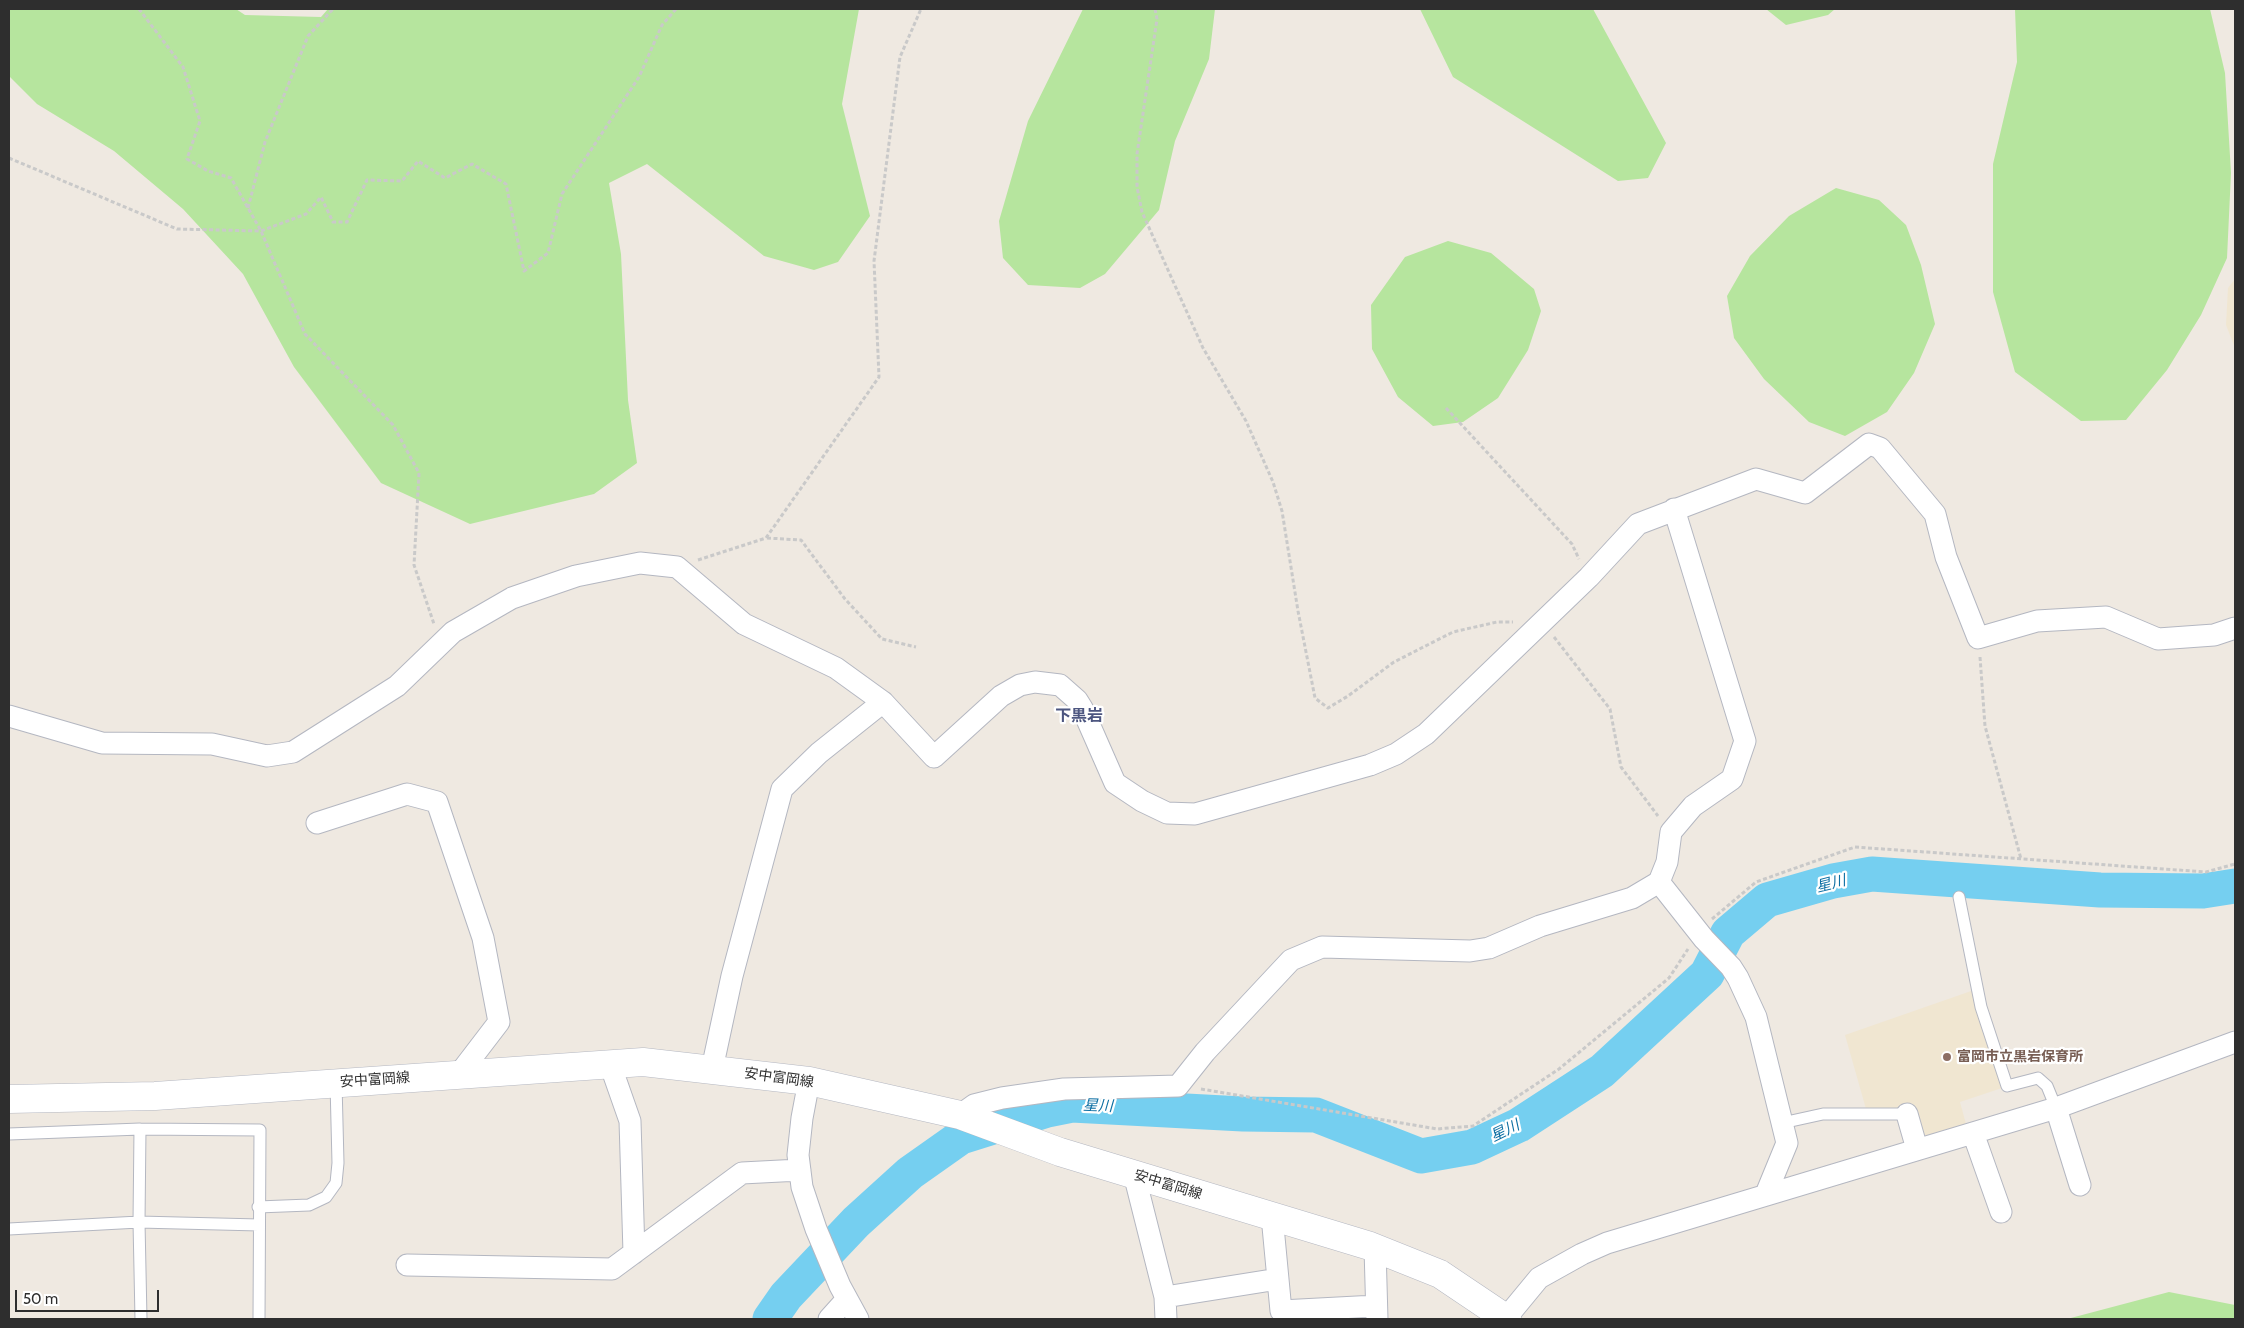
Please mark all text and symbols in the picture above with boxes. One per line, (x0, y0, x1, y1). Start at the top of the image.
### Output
district label: 下黒岩 (1055, 706, 1103, 726)
water label: 星川 (1814, 872, 1848, 896)
place label: 富岡市立黒岩保育所 (1957, 1049, 2083, 1065)
marker: 富岡市立黒岩保育所 (1941, 1051, 1953, 1063)
street label: 安中富岡線 (743, 1065, 815, 1091)
street label: 安中富岡線 (339, 1069, 411, 1091)
water label: 星川 (1083, 1096, 1113, 1116)
water label: 星川 (1488, 1116, 1522, 1146)
street label: 安中富岡線 (1132, 1167, 1204, 1203)
scale bar (18, 1280, 161, 1312)
text: 50 m (23, 1290, 58, 1308)

